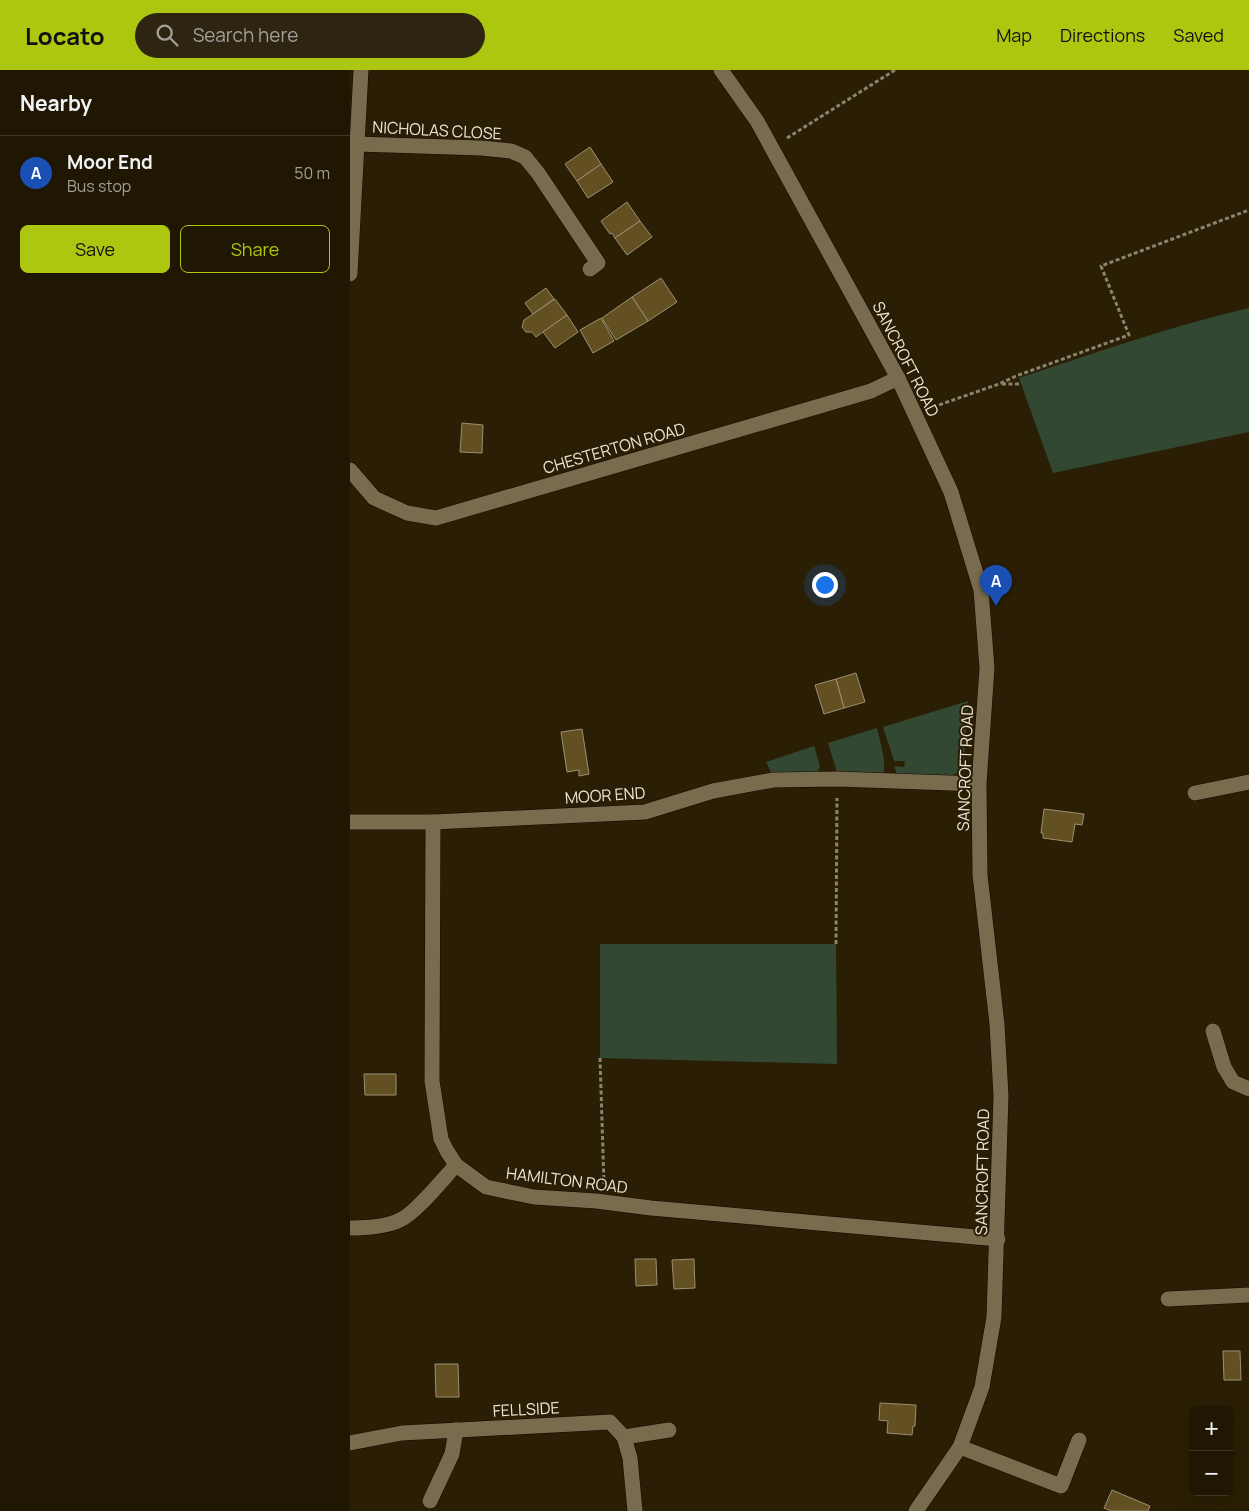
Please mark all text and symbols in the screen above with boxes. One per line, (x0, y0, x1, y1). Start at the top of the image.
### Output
search box (135, 13, 485, 58)
text: Locato (25, 19, 105, 52)
icon: search (153, 21, 181, 49)
text: Search here (193, 22, 298, 48)
text: Map (996, 23, 1032, 47)
text: Directions (1060, 23, 1145, 47)
text: Saved (1173, 23, 1224, 47)
text: Nearby (20, 89, 92, 117)
street label: NICHOLAS CLOSE (372, 116, 502, 144)
text: Moor End (67, 149, 153, 175)
text: A (31, 162, 41, 184)
text: 50 m (294, 162, 330, 184)
text: Bus stop (67, 175, 131, 197)
button: Save (20, 225, 170, 273)
button: Share (180, 225, 330, 273)
street label: SANCROFT ROAD (867, 298, 945, 421)
street label: CHESTERTON ROAD (540, 417, 688, 479)
pin: A (980, 565, 1012, 606)
your location (812, 572, 838, 598)
street label: SANCROFT ROAD (952, 704, 978, 832)
street label: MOOR END (564, 781, 646, 809)
street label: SANCROFT ROAD (970, 1108, 994, 1235)
street label: HAMILTON ROAD (505, 1162, 629, 1198)
street label: FELLSIDE (492, 1396, 560, 1422)
map controls (1189, 1406, 1234, 1496)
button: + (1189, 1406, 1234, 1451)
button: − (1189, 1451, 1234, 1496)

